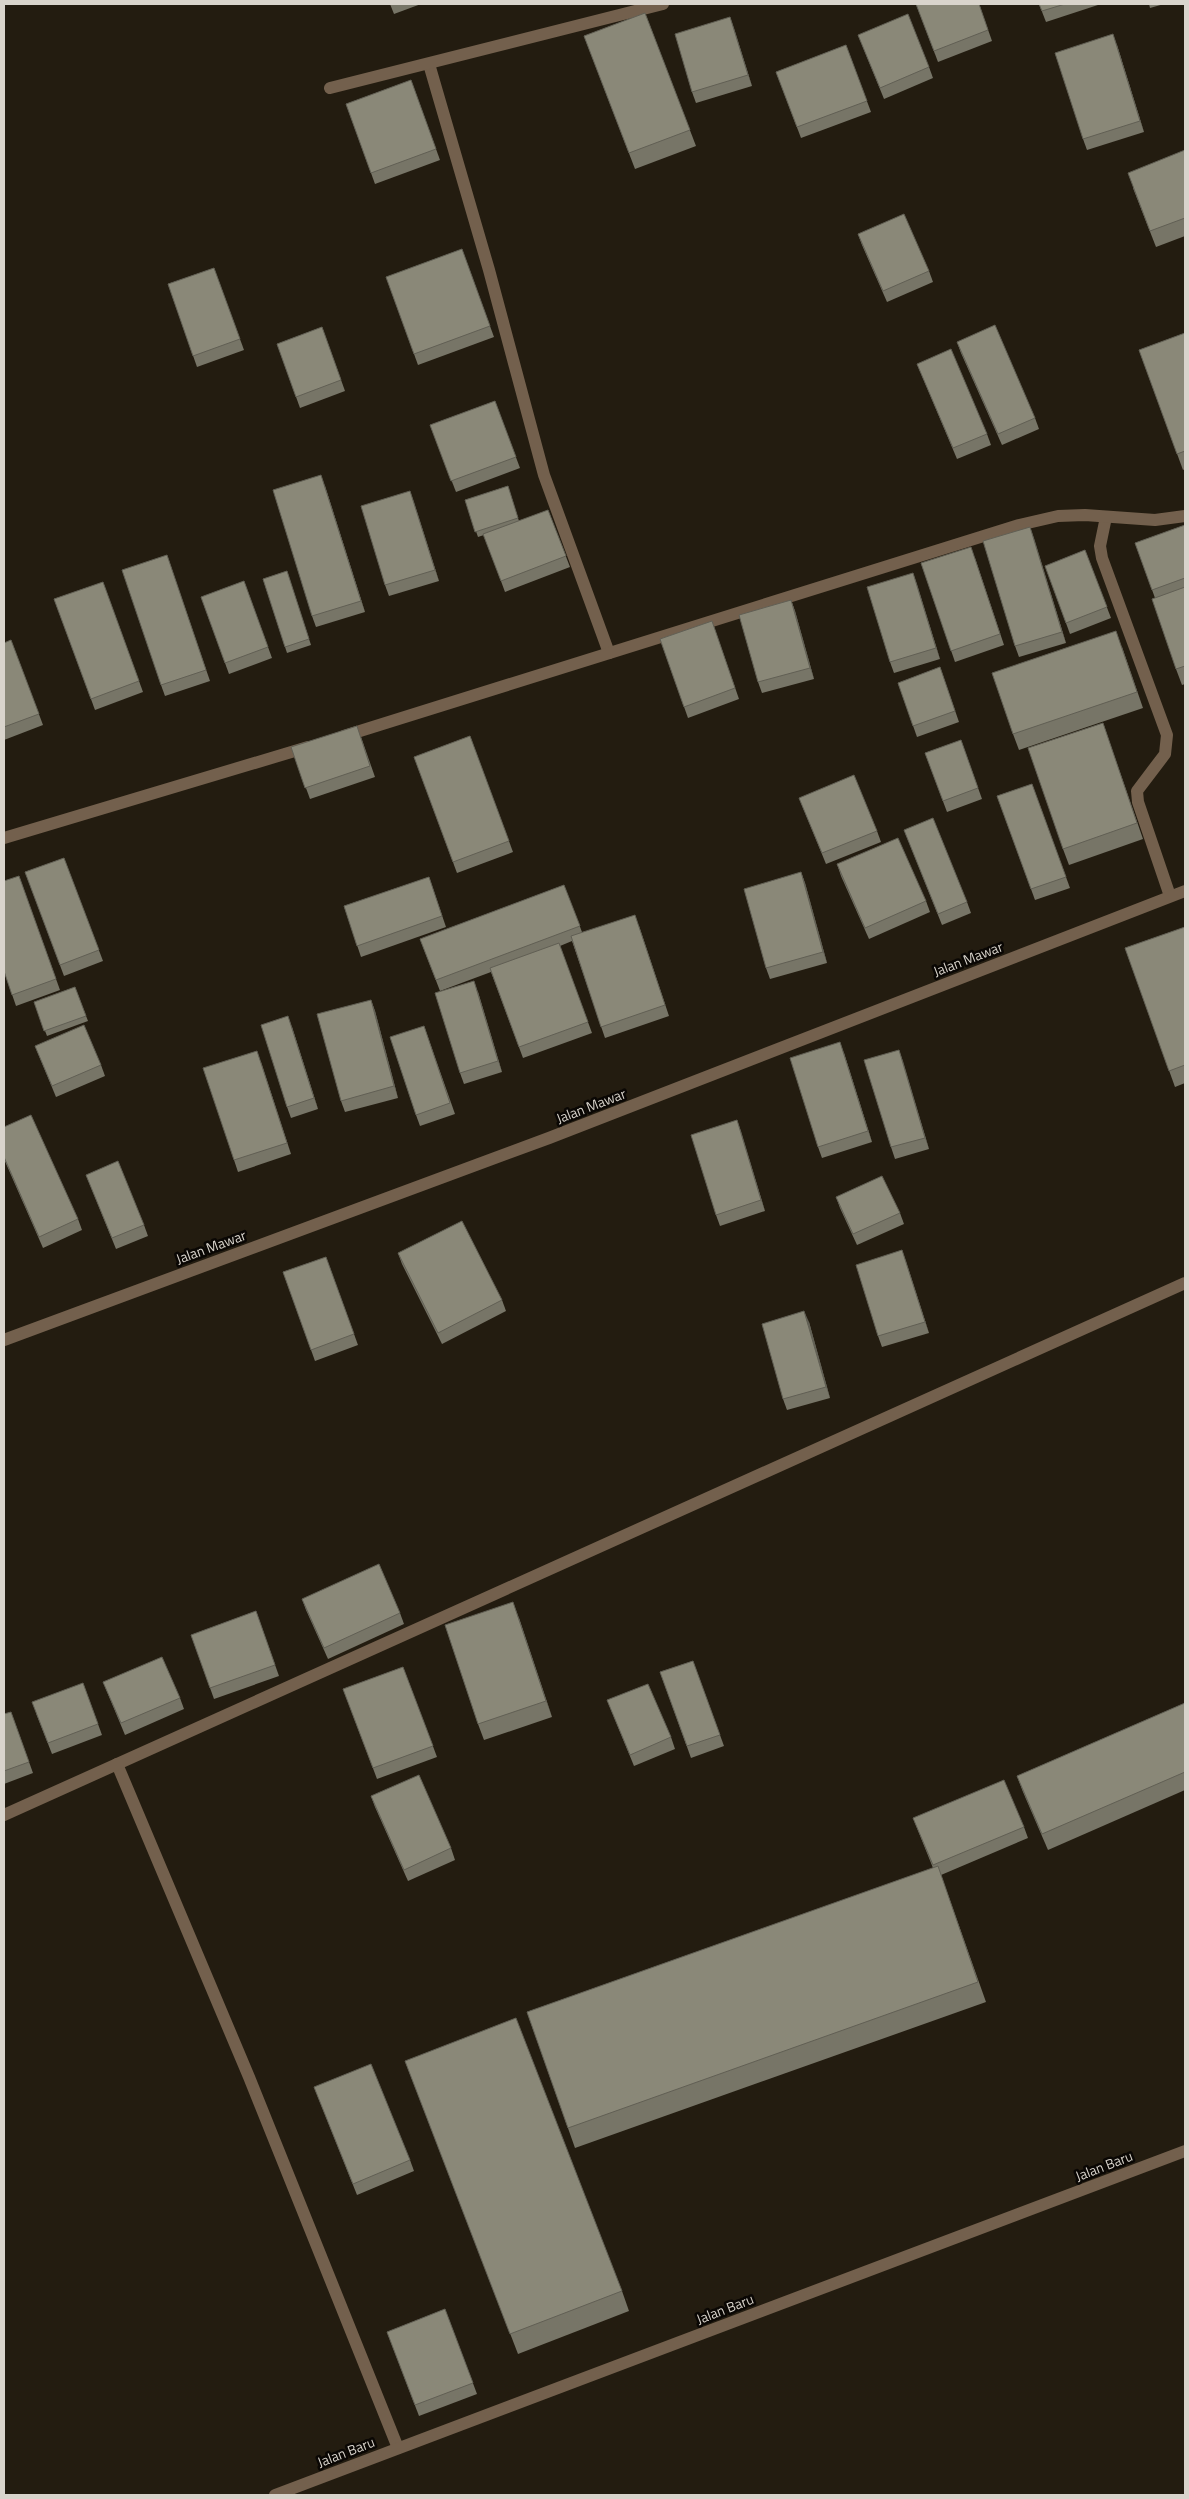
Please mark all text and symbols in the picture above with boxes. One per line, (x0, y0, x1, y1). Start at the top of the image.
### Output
street label: Jalan Mawar (930, 936, 1006, 981)
street label: Jalan Mawar (553, 1083, 629, 1128)
street label: Jalan Mawar (173, 1224, 249, 1269)
street label: Jalan Baru (1072, 2145, 1136, 2186)
street label: Jalan Baru (693, 2288, 757, 2329)
street label: Jalan Baru (314, 2431, 378, 2472)

